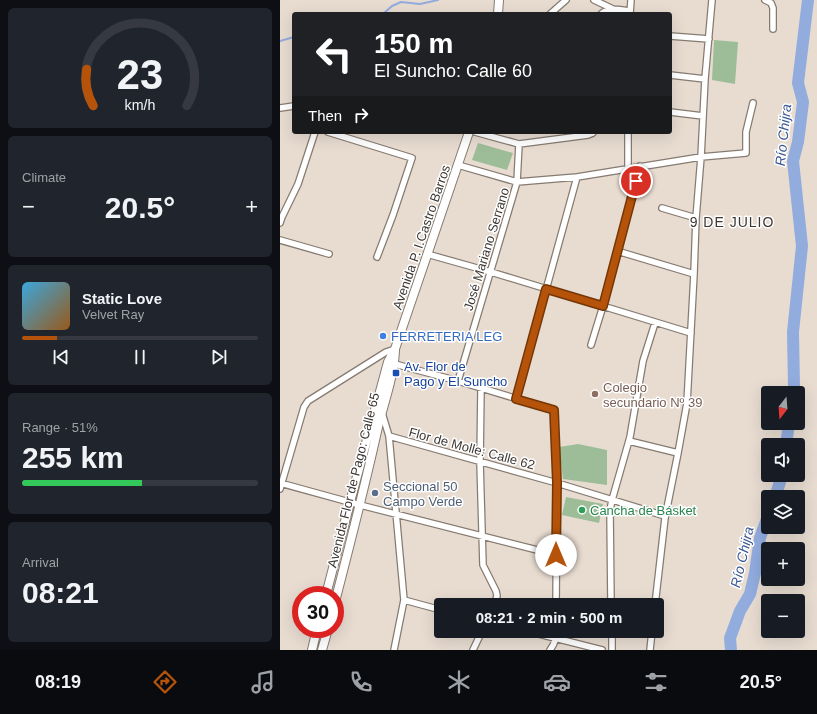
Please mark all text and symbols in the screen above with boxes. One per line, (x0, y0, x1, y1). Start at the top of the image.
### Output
icon: left (308, 28, 360, 80)
text: 150 m (374, 28, 453, 59)
text: 23 (117, 51, 163, 98)
text: El Suncho: Calle 60 (374, 61, 532, 81)
text: km/h (125, 97, 156, 113)
water label: Río Chijra (772, 103, 794, 167)
icon: right (350, 104, 372, 126)
text: Then (308, 107, 342, 124)
street label: Avenida P. I.Castro Barros (390, 162, 453, 311)
pin (619, 164, 653, 198)
text: Climate (22, 170, 66, 185)
icon: arrive (625, 170, 647, 192)
street label: José Mariano Serrano (461, 186, 512, 312)
text: 20.5° (105, 191, 175, 224)
text: − (22, 194, 35, 219)
text: + (245, 194, 258, 219)
district label: 9 DE JULIO (690, 214, 774, 230)
text: Static Love (82, 290, 162, 307)
text: Velvet Ray (82, 307, 144, 322)
place label: FERRETERIA LEG (391, 329, 502, 344)
marker: FERRETERIA LEG (378, 331, 388, 341)
icon: previous (50, 346, 72, 368)
icon: pause (129, 346, 151, 368)
icon: next (208, 346, 230, 368)
place label: Av. Flor de Pago y El Suncho (404, 359, 507, 389)
marker: Av. Flor de Pago y El Suncho (391, 368, 401, 378)
place label: Colegio secundario Nº 39 (603, 380, 702, 410)
north arrow (761, 386, 805, 430)
map controls (761, 386, 805, 638)
marker: Colegio secundario Nº 39 (590, 389, 600, 399)
street label: Avenida Flor de Pago: Calle 65 (324, 391, 383, 569)
text: Range · 51% (22, 420, 98, 435)
street label: Flor de Molle: Calle 62 (407, 424, 537, 473)
button: sound (761, 438, 805, 482)
text: 255 km (22, 441, 124, 474)
place label: Seccional 50 Campo Verde (383, 479, 463, 509)
marker: Seccional 50 Campo Verde (370, 488, 380, 498)
button: layers (761, 490, 805, 534)
place label: Cancha de Básket (590, 503, 697, 518)
marker: Cancha de Básket (577, 505, 587, 515)
water label: Río Chijra (727, 525, 757, 589)
position arrow (535, 534, 577, 576)
button: + (761, 542, 805, 586)
text: Arrival (22, 555, 59, 570)
text: 08:21 (22, 576, 99, 609)
speed limit sign: 30 (292, 586, 344, 638)
button: − (761, 594, 805, 638)
text: 08:21 · 2 min · 500 m (476, 609, 622, 626)
icon: directions (151, 668, 179, 696)
icon: music (249, 668, 277, 696)
icon: phone (347, 668, 375, 696)
icon: climate (445, 668, 473, 696)
icon: car (543, 668, 571, 696)
icon: filters (642, 668, 670, 696)
text: 08:19 (35, 672, 81, 692)
text: 20.5° (740, 672, 782, 692)

